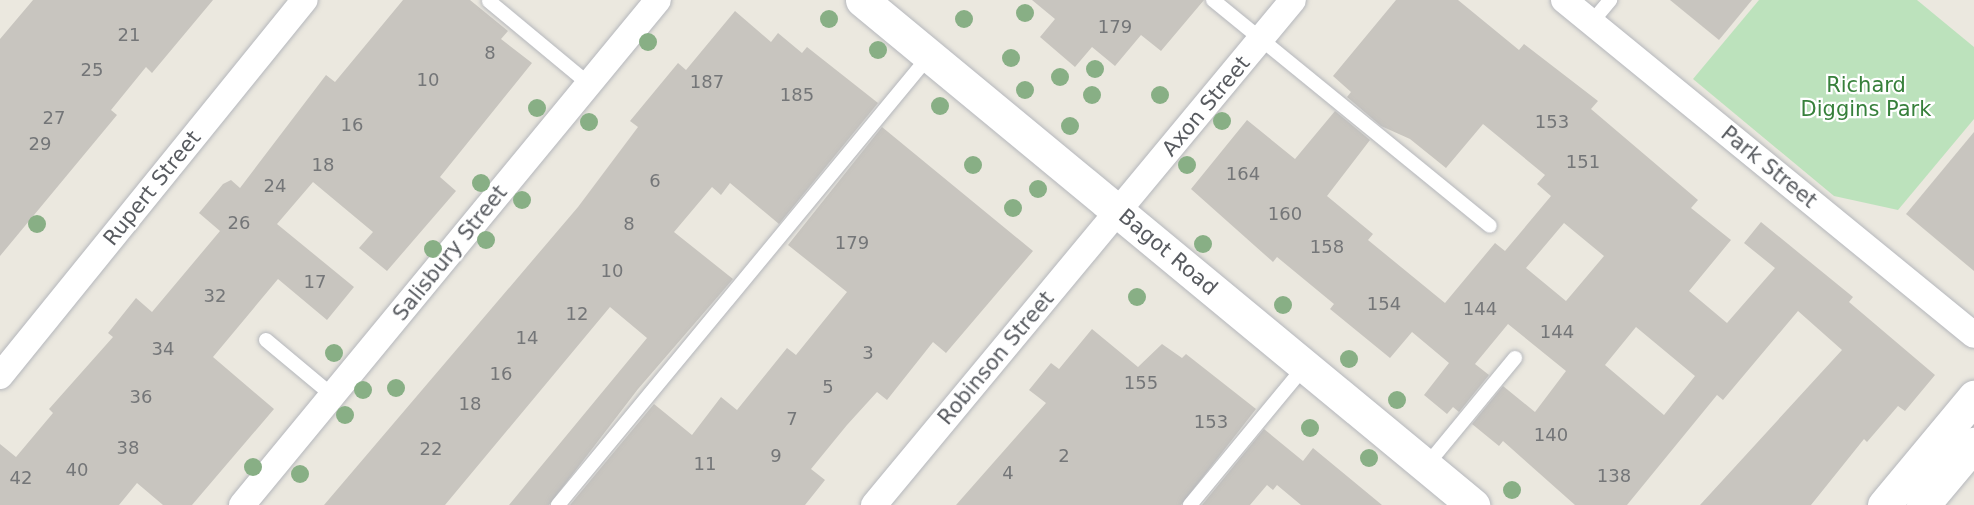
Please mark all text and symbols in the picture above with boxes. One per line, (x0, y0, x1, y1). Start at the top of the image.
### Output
house number: 179 (1098, 16, 1132, 38)
house number: 21 (118, 24, 140, 46)
house number: 8 (484, 42, 496, 64)
street label: Axon Street (1157, 51, 1255, 161)
house number: 25 (81, 59, 103, 81)
house number: 10 (417, 69, 439, 91)
house number: 187 (690, 71, 724, 93)
park label: Richard Diggins Park (1801, 72, 1931, 122)
house number: 185 (780, 84, 814, 106)
house number: 27 (43, 107, 65, 129)
house number: 153 (1535, 111, 1569, 133)
house number: 16 (341, 114, 363, 136)
street label: Park Street (1716, 121, 1822, 213)
street label: Rupert Street (98, 125, 206, 251)
house number: 29 (29, 133, 51, 155)
house number: 151 (1566, 151, 1600, 173)
house number: 18 (312, 154, 334, 176)
house number: 164 (1226, 163, 1260, 185)
house number: 6 (649, 170, 661, 192)
house number: 24 (264, 175, 286, 197)
street label: Salisbury Street (388, 180, 512, 326)
street label: Bagot Road (1114, 203, 1222, 301)
house number: 160 (1268, 203, 1302, 225)
house number: 26 (228, 212, 250, 234)
house number: 8 (623, 213, 635, 235)
house number: 179 (835, 232, 869, 254)
house number: 158 (1310, 236, 1344, 258)
house number: 10 (601, 260, 623, 282)
house number: 17 (304, 271, 326, 293)
house number: 32 (204, 285, 226, 307)
street label: Robinson Street (933, 286, 1059, 430)
house number: 154 (1367, 293, 1401, 315)
house number: 144 (1463, 298, 1497, 320)
house number: 12 (566, 303, 588, 325)
house number: 144 (1540, 321, 1574, 343)
house number: 14 (516, 327, 538, 349)
house number: 34 (152, 338, 174, 360)
house number: 3 (862, 342, 874, 364)
house number: 16 (490, 363, 512, 385)
house number: 155 (1124, 372, 1158, 394)
house number: 5 (822, 376, 834, 398)
house number: 36 (130, 386, 152, 408)
house number: 18 (459, 393, 481, 415)
house number: 7 (786, 408, 798, 430)
house number: 153 (1194, 411, 1228, 433)
house number: 140 (1534, 424, 1568, 446)
house number: 38 (117, 437, 139, 459)
house number: 22 (420, 438, 442, 460)
house number: 9 (770, 445, 782, 467)
house number: 2 (1058, 445, 1070, 467)
house number: 11 (694, 453, 716, 475)
house number: 40 (66, 459, 88, 481)
house number: 4 (1002, 462, 1014, 484)
house number: 138 (1597, 465, 1631, 487)
house number: 42 (10, 467, 32, 489)

